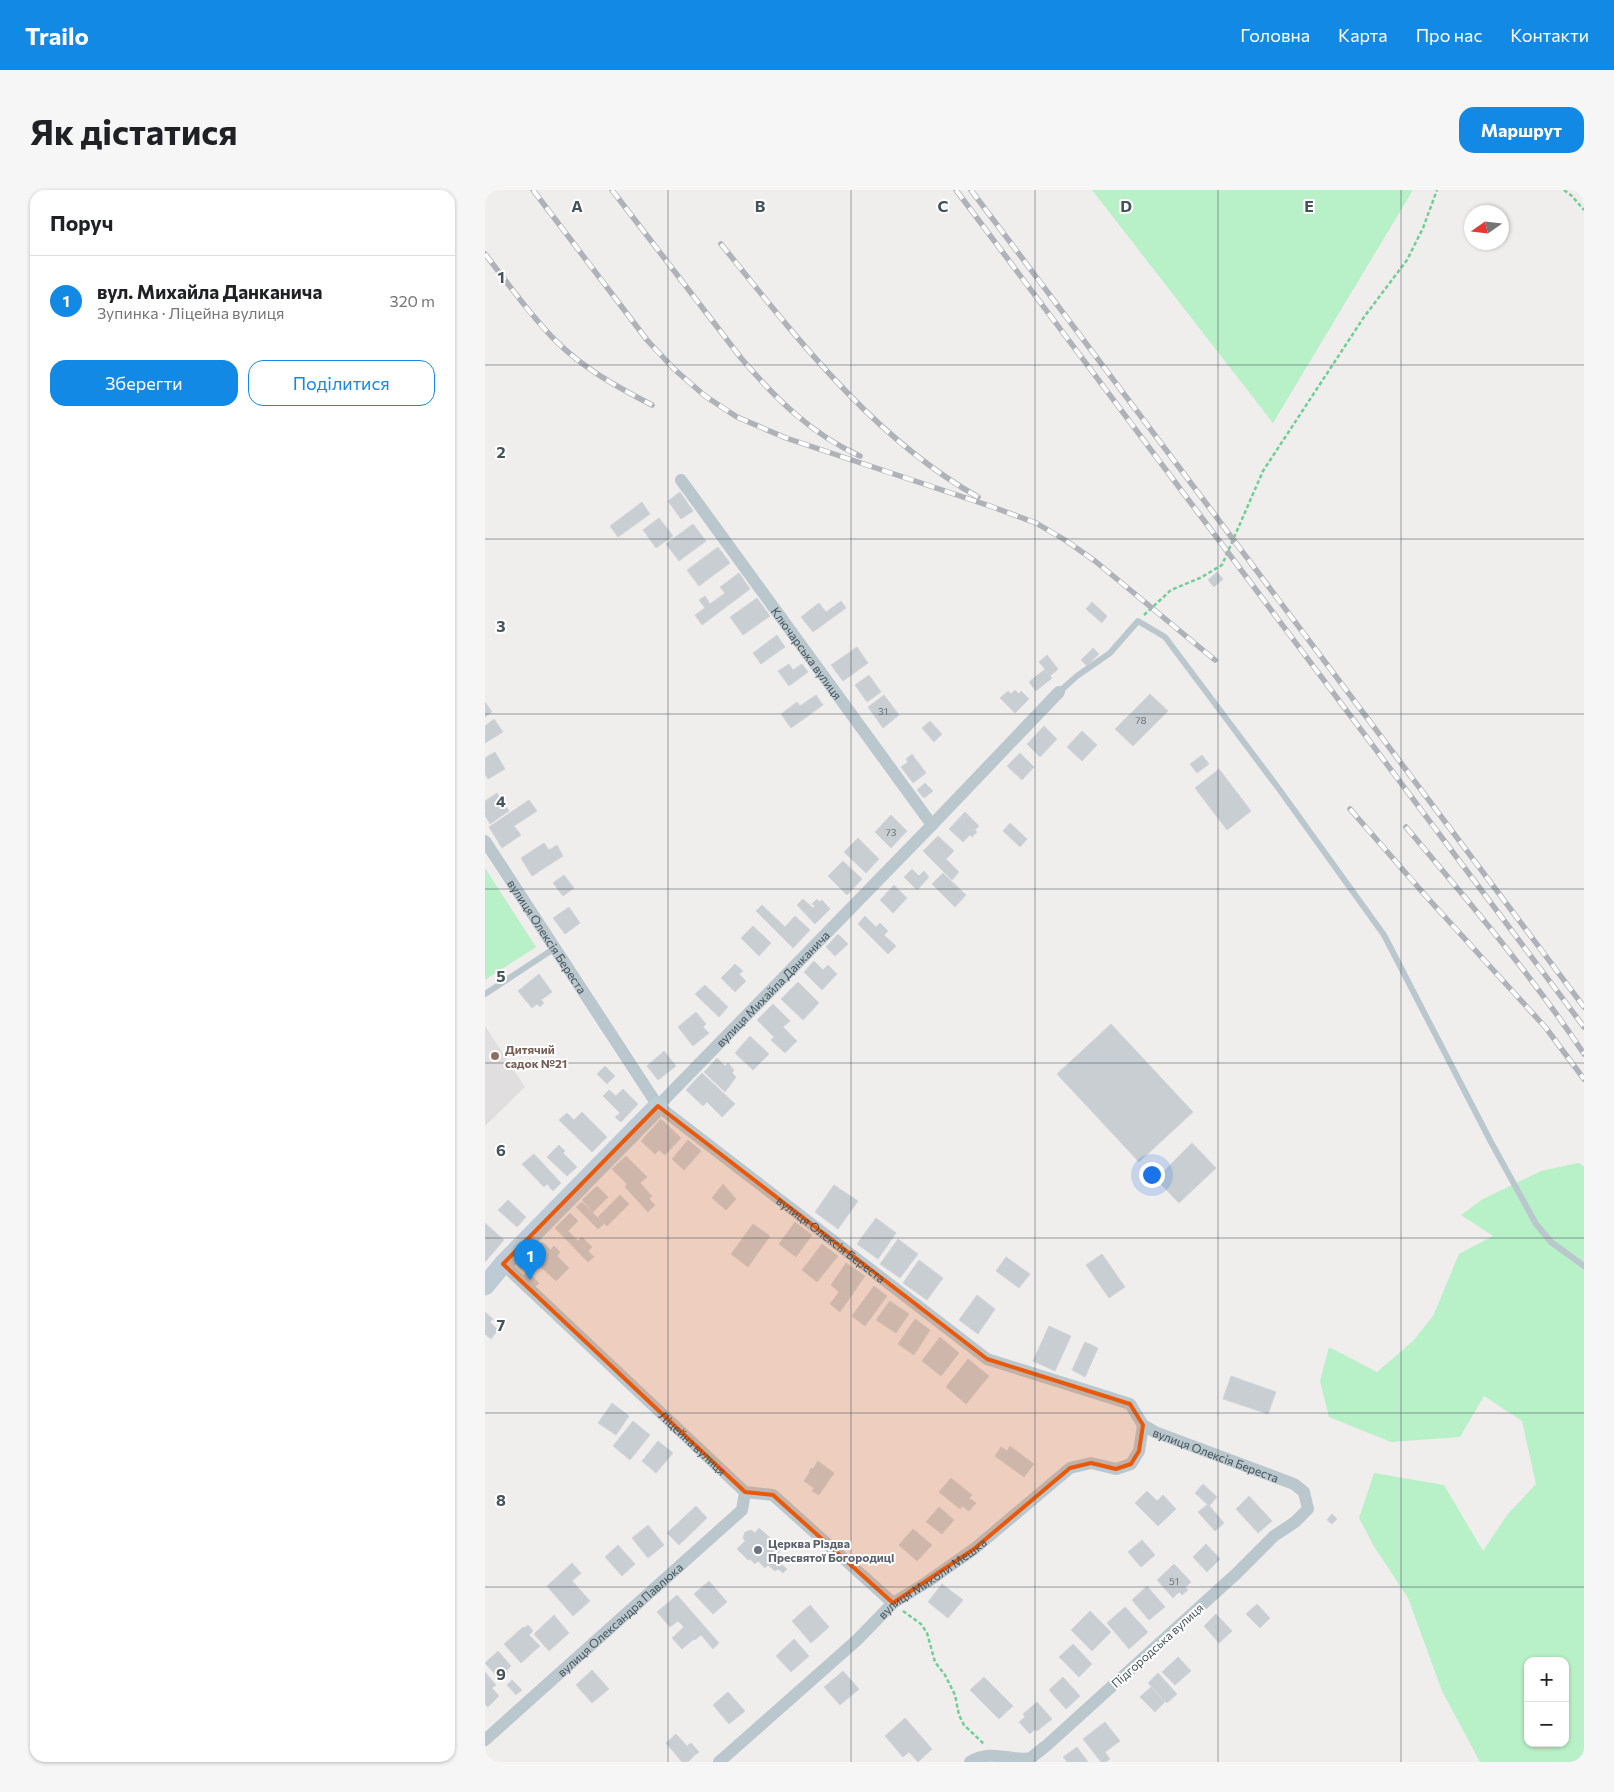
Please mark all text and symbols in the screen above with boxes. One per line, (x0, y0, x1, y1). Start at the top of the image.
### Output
text: Trailo (25, 21, 89, 50)
text: Головна (1240, 24, 1310, 46)
text: Карта (1338, 24, 1388, 46)
text: Про нас (1416, 24, 1482, 46)
text: Контакти (1510, 24, 1589, 46)
button: Маршрут (1459, 107, 1584, 153)
text: Як дістатися (30, 109, 238, 152)
text: A (571, 196, 583, 215)
text: B (755, 196, 766, 215)
text: C (938, 196, 949, 215)
text: D (1120, 196, 1132, 215)
text: E (1304, 196, 1314, 215)
north arrow (1464, 205, 1509, 250)
text: Поруч (50, 210, 113, 235)
text: 1 (497, 267, 505, 286)
text: вул. Михайла Данканича (97, 280, 322, 303)
text: 1 (62, 291, 70, 310)
text: 320 m (390, 291, 435, 310)
text: Зупинка · Ліцейна вулиця (97, 303, 284, 322)
button: Зберегти (50, 360, 238, 406)
button: Поділитися (248, 360, 435, 406)
text: 2 (496, 442, 506, 461)
street label: Ключарська вулиця (769, 604, 845, 702)
text: 3 (496, 616, 506, 635)
house number: 31 (878, 705, 888, 717)
house number: 78 (1135, 714, 1147, 726)
text: 4 (496, 791, 506, 810)
house number: 73 (886, 826, 897, 838)
street label: вулиця Олексія Береста (505, 877, 590, 996)
street label: вулиця Михайла Данканича (713, 928, 832, 1049)
text: 5 (496, 966, 506, 985)
place label: Дитячий садок №21 (505, 1042, 567, 1070)
marker: Дитячий садок №21 (489, 1050, 501, 1062)
text: 6 (496, 1140, 506, 1159)
your location (1139, 1162, 1165, 1188)
street label: вулиця Олексія Береста (774, 1193, 888, 1285)
pin: 1 (514, 1239, 546, 1280)
text: 7 (497, 1315, 506, 1334)
street label: Ліцейна вулиця (657, 1408, 729, 1478)
street label: вулиця Олексія Береста (1151, 1425, 1281, 1485)
text: 8 (496, 1490, 506, 1509)
street label: вулиця Миколи Мешка (875, 1535, 989, 1621)
place label: Церква Різдва Пресвятої Богородиці (768, 1536, 894, 1564)
marker: Церква Різдва Пресвятої Богородиці (752, 1544, 764, 1556)
street label: вулиця Олександра Павлюка (554, 1560, 685, 1679)
house number: 51 (1169, 1575, 1179, 1587)
street label: Підгородська вулиця (1108, 1600, 1206, 1690)
map controls (1524, 1657, 1569, 1747)
button: + (1524, 1657, 1569, 1702)
text: 9 (496, 1664, 506, 1683)
button: − (1524, 1702, 1569, 1747)

